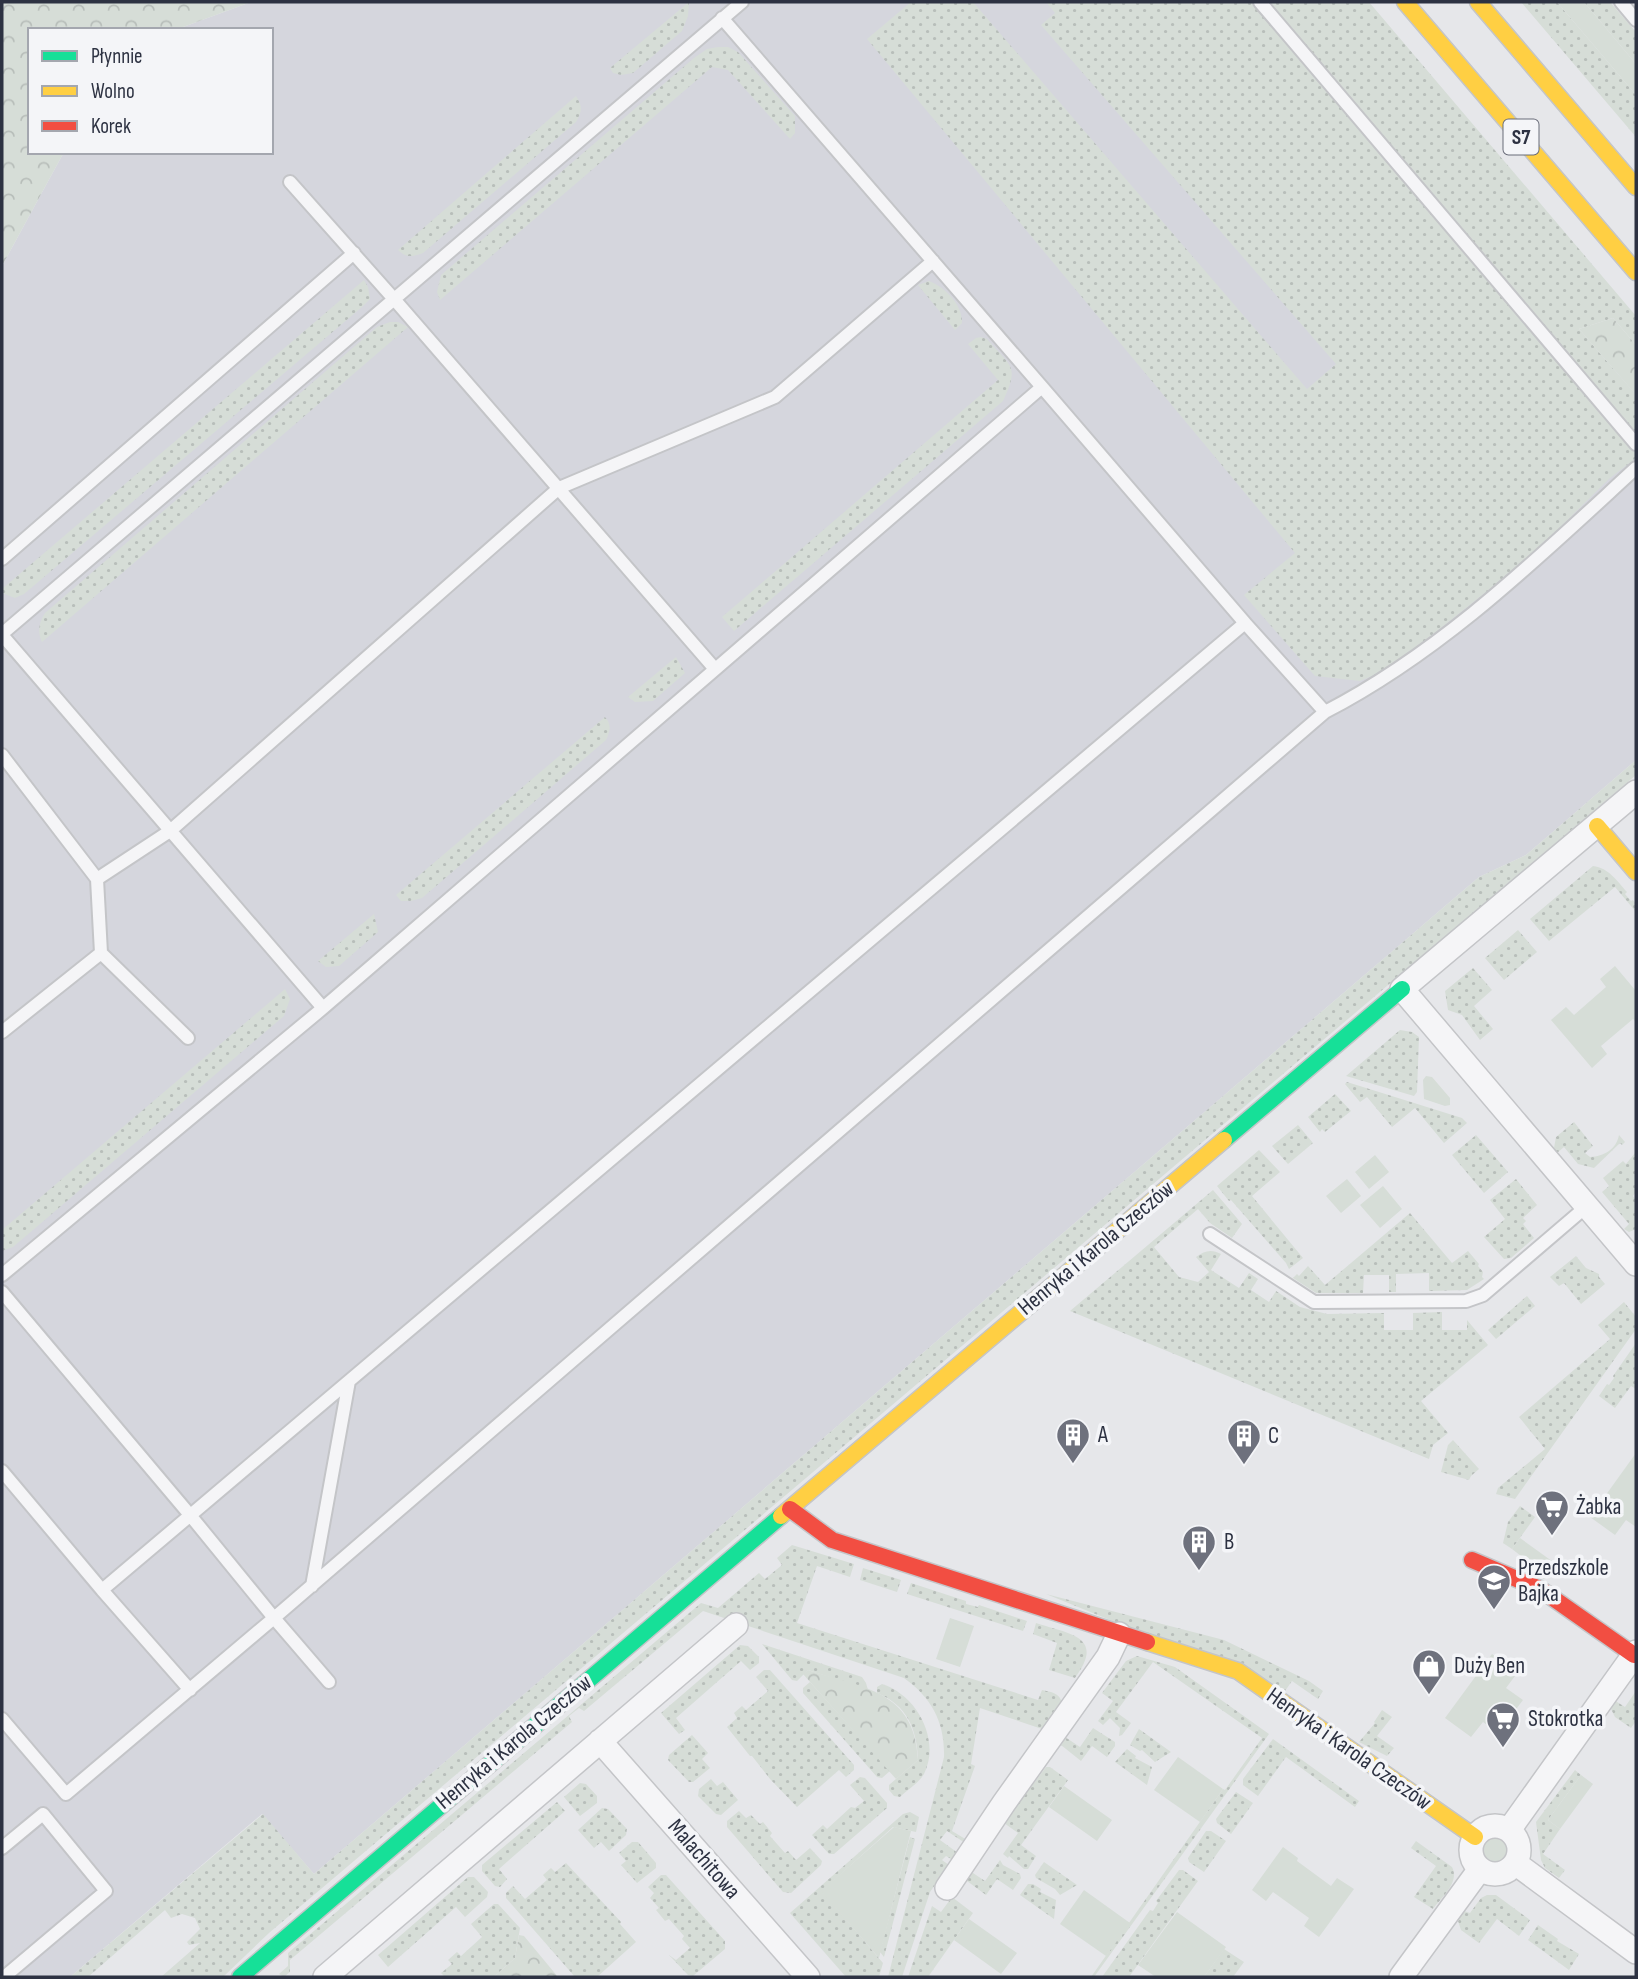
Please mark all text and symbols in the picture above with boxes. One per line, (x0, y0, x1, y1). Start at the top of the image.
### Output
legend (28, 28, 273, 154)
text: Płynnie (91, 44, 143, 69)
text: Wolno (91, 79, 135, 104)
text: Korek (91, 114, 131, 139)
road number: S7 (1504, 120, 1538, 154)
street label: Henryka i Karola Czeczów (1012, 1175, 1180, 1321)
building icon: A (1054, 1416, 1092, 1465)
building icon: C (1225, 1417, 1263, 1466)
place label: A (1097, 1421, 1108, 1449)
place label: C (1268, 1422, 1279, 1450)
supermarket icon: Żabka (1533, 1488, 1571, 1537)
place label: Żabka (1576, 1493, 1621, 1521)
building icon: B (1180, 1523, 1218, 1572)
place label: B (1224, 1528, 1234, 1556)
place label: Przedszkole Bajka (1518, 1554, 1609, 1608)
school or university icon: Przedszkole Bajka (1475, 1562, 1513, 1611)
shop icon: Duży Ben (1410, 1647, 1448, 1696)
place label: Duży Ben (1454, 1652, 1525, 1680)
street label: Henryka i Karola Czeczów (430, 1669, 598, 1815)
street label: Henryka i Karola Czeczów (1261, 1682, 1437, 1816)
supermarket icon: Stokrotka (1484, 1700, 1522, 1749)
place label: Stokrotka (1528, 1705, 1603, 1733)
street label: Malachitowa (662, 1813, 746, 1905)

